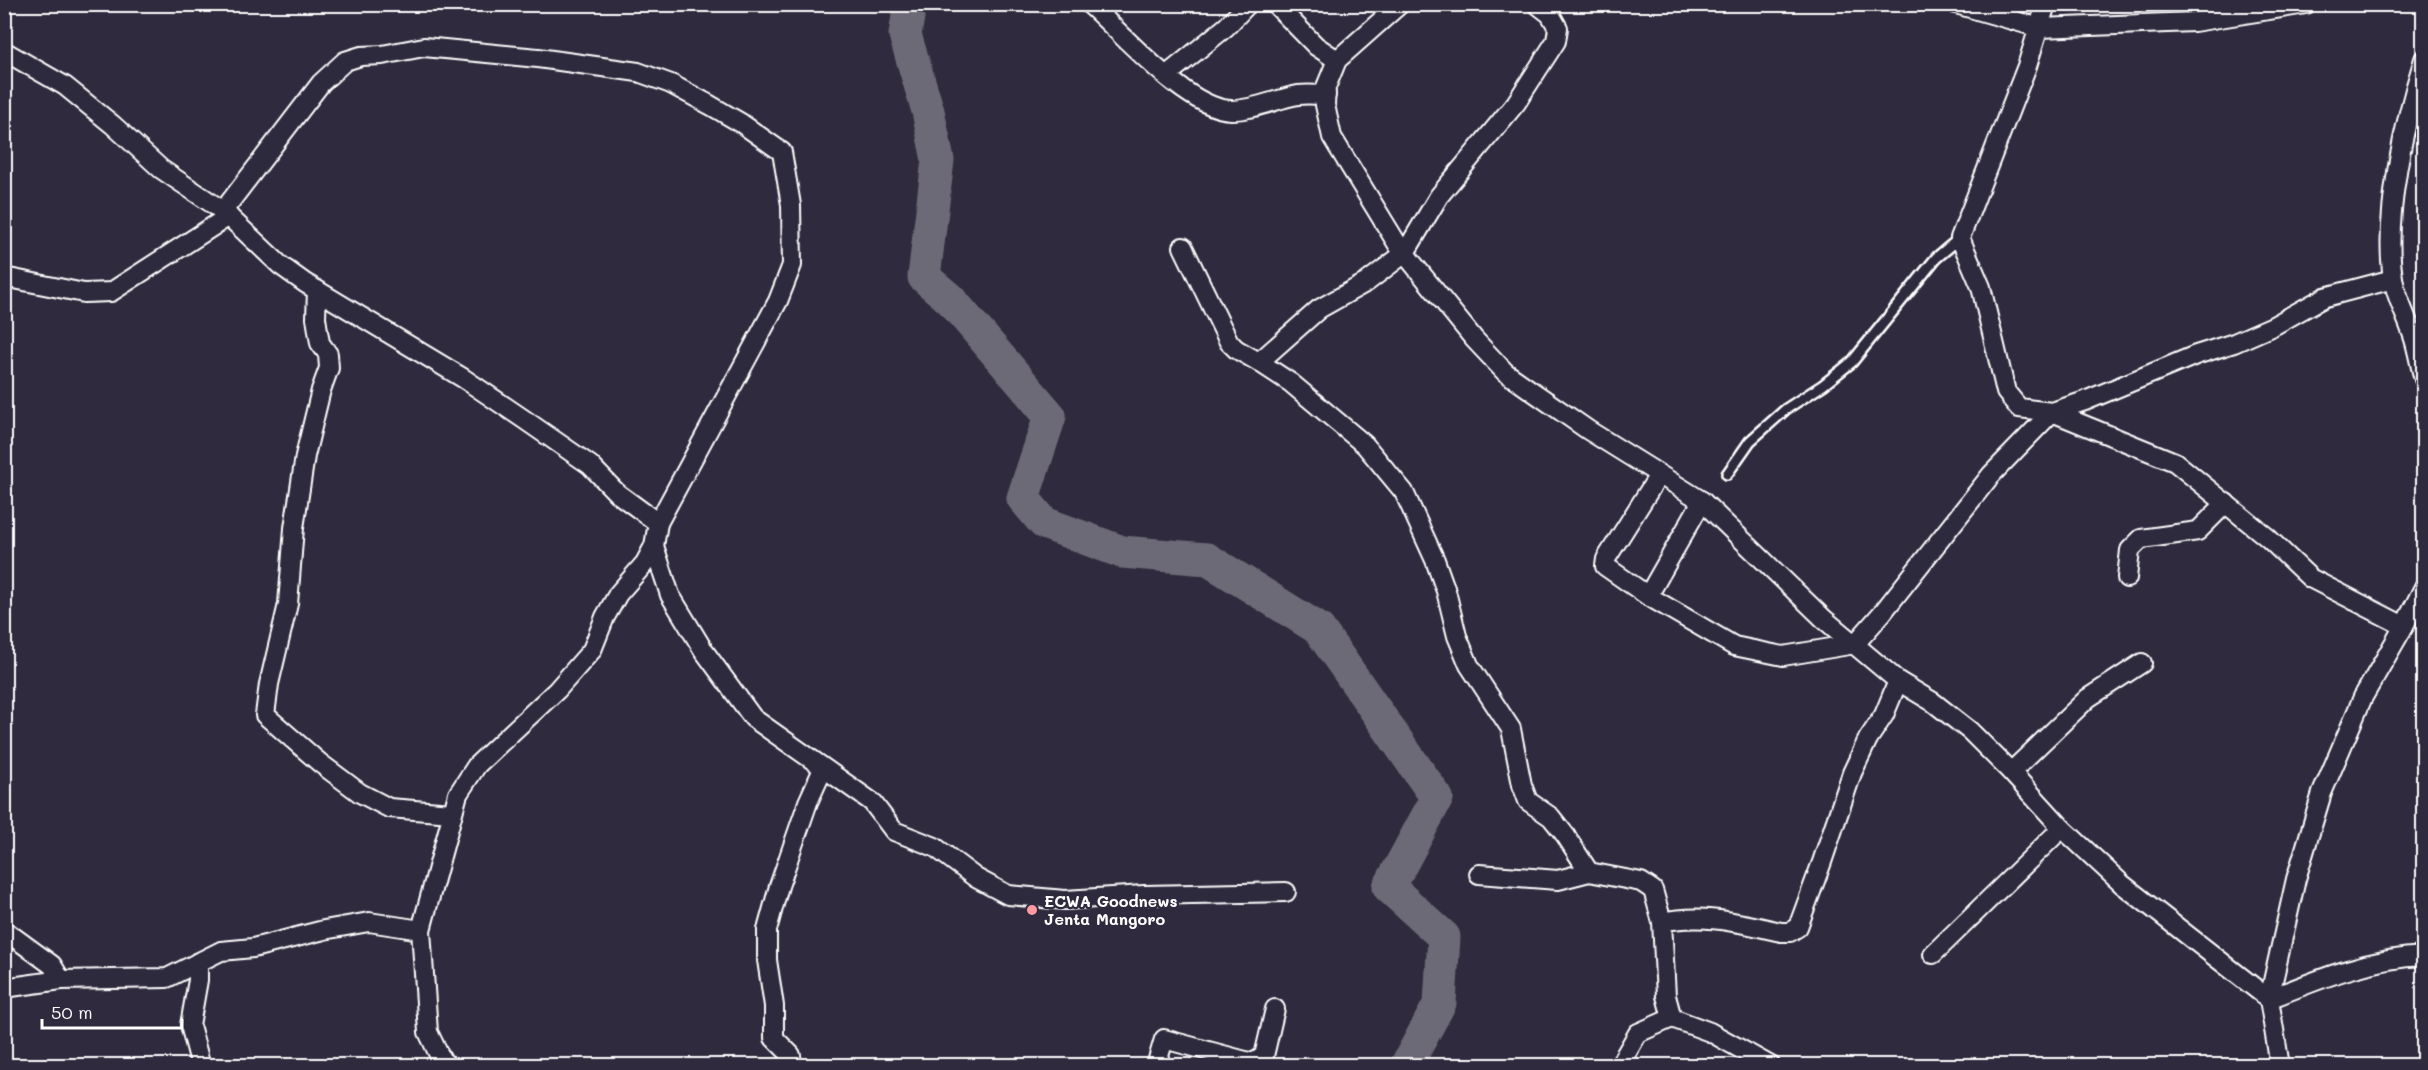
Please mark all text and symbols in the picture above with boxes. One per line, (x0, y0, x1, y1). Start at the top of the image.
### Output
place label: ECWA Goodnews Jenta Mangoro (1044, 890, 1178, 929)
marker: ECWA Goodnews Jenta Mangoro (1025, 903, 1039, 917)
scale bar (42, 992, 182, 1030)
text: 50 m (51, 1000, 93, 1024)

